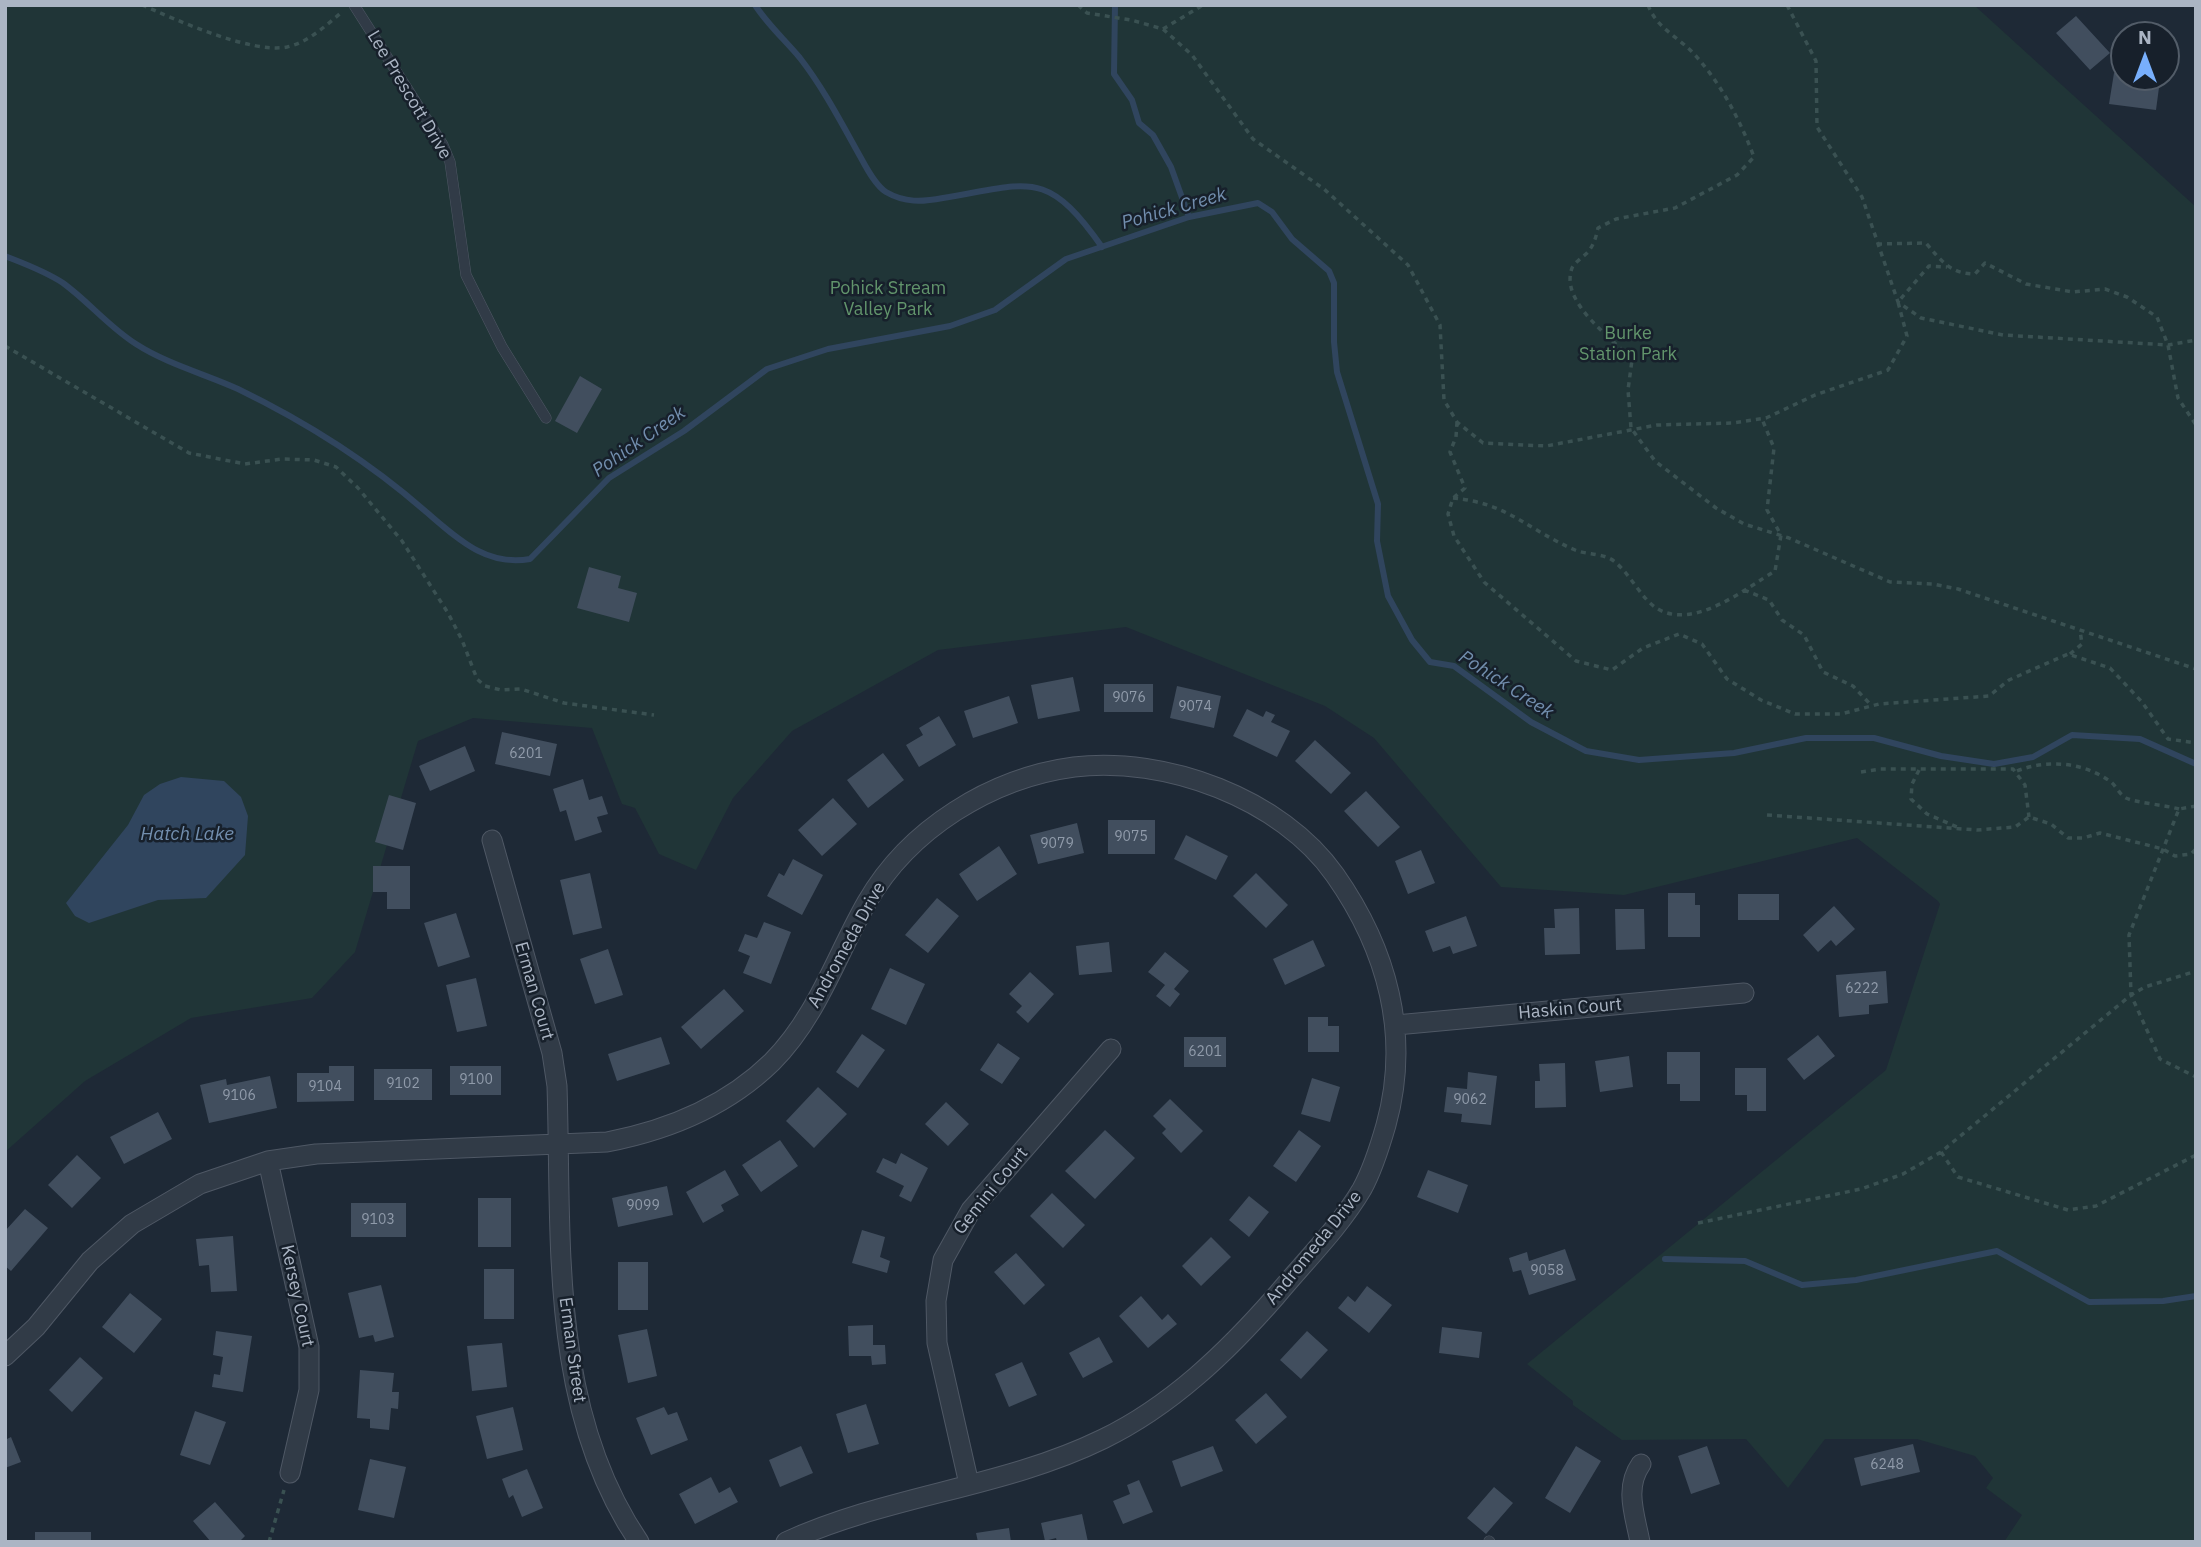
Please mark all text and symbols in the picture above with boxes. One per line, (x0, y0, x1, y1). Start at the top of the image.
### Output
north arrow (2110, 21, 2180, 91)
text: N (2138, 25, 2152, 49)
street label: Lee Prescott Drive (362, 27, 456, 163)
water label: Pohick Creek (1119, 183, 1229, 235)
park label: Pohick Stream Valley Park (830, 278, 946, 320)
park label: Burke Station Park (1579, 323, 1677, 366)
water label: Pohick Creek (588, 402, 690, 482)
water label: Pohick Creek (1454, 646, 1558, 724)
house number: 9076 (1112, 690, 1146, 706)
house number: 9074 (1178, 699, 1212, 715)
house number: 6201 (509, 746, 543, 762)
water label: Hatch Lake (140, 824, 234, 846)
house number: 9075 (1114, 829, 1148, 845)
house number: 9079 (1040, 836, 1074, 852)
street label: Andromeda Drive (804, 878, 890, 1012)
street label: Erman Court (510, 939, 558, 1043)
house number: 6222 (1845, 981, 1879, 997)
street label: Haskin Court (1517, 994, 1623, 1024)
house number: 6201 (1188, 1044, 1222, 1060)
house number: 9100 (459, 1072, 493, 1088)
house number: 9102 (386, 1076, 420, 1092)
house number: 9104 (308, 1079, 342, 1095)
house number: 9106 (222, 1088, 256, 1104)
house number: 9062 (1453, 1092, 1487, 1108)
street label: Gemini Court (949, 1143, 1033, 1239)
street label: Andromeda Drive (1261, 1187, 1367, 1309)
house number: 9099 (626, 1198, 660, 1214)
house number: 9103 (361, 1212, 395, 1228)
street label: Kersey Court (276, 1243, 318, 1349)
house number: 9058 (1530, 1263, 1564, 1279)
street label: Erman Street (554, 1296, 590, 1404)
house number: 6248 (1870, 1457, 1904, 1473)

